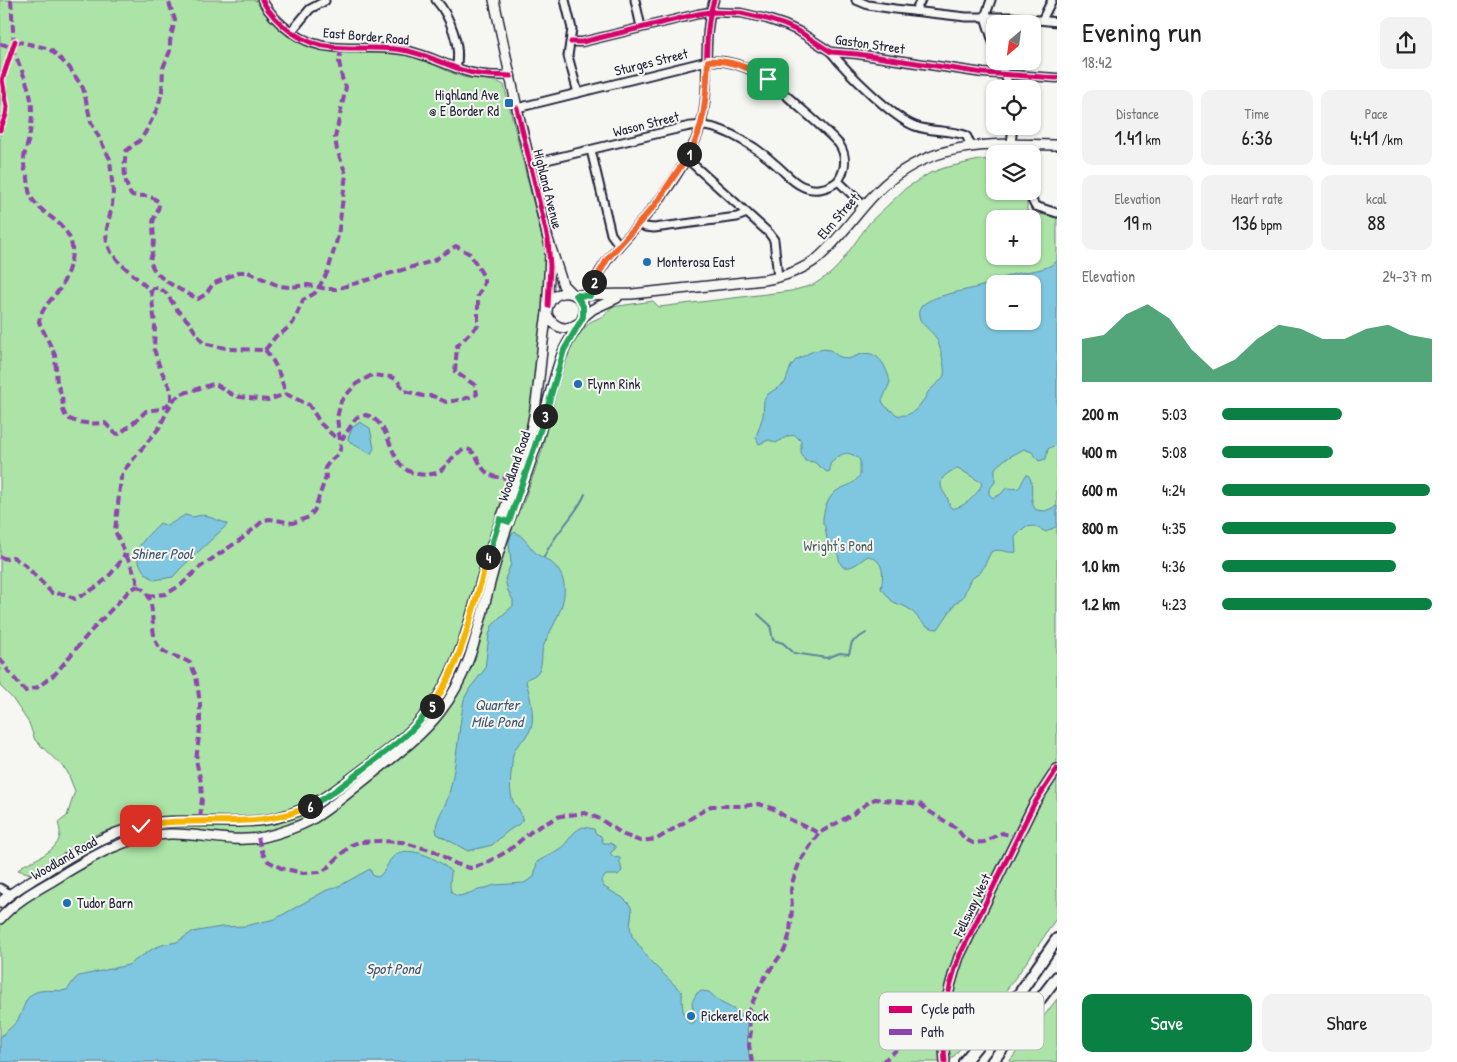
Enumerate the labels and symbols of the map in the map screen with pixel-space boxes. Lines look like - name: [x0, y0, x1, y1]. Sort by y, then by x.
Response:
- north arrow: [986, 15, 1041, 70]
- street label: East Border Road: [322, 22, 410, 49]
- street label: Gaston Street: [834, 29, 906, 58]
- street label: Sturges Street: [612, 43, 690, 81]
- pin: [747, 58, 789, 100]
- place label: Highland Ave @ E Border Rd: [429, 85, 500, 120]
- marker: Highland Ave @ E Border Rd: [503, 97, 515, 109]
- street label: Wason Street: [611, 106, 681, 141]
- pin: 1: [676, 142, 702, 166]
- street label: Highland Avenue: [528, 147, 568, 231]
- street label: Elm Street: [812, 188, 863, 243]
- place label: Monterosa East: [657, 252, 735, 271]
- marker: Monterosa East: [641, 256, 653, 268]
- pin: 2: [582, 270, 606, 294]
- place label: Flynn Rink: [587, 374, 641, 394]
- marker: Flynn Rink: [572, 378, 584, 390]
- pin: 3: [532, 404, 558, 428]
- street label: Woodland Road: [493, 428, 534, 503]
- park label: Wright's Pond: [803, 536, 873, 556]
- water label: Shiner Pool: [131, 543, 194, 564]
- pin: 4: [476, 544, 500, 570]
- pin: 5: [420, 694, 444, 718]
- water label: Quarter Mile Pond: [471, 694, 525, 732]
- pin: 6: [298, 794, 322, 818]
- pin: [120, 805, 162, 847]
- street label: Woodland Road: [28, 831, 100, 884]
- street label: Fellsway West: [948, 870, 996, 941]
- place label: Tudor Barn: [77, 893, 133, 912]
- marker: Tudor Barn: [61, 897, 73, 909]
- water label: Spot Pond: [366, 958, 422, 979]
- legend: [879, 992, 1044, 1050]
- text: Cycle path: [921, 999, 975, 1019]
- place label: Pickerel Rock: [701, 1006, 769, 1025]
- marker: Pickerel Rock: [685, 1010, 697, 1022]
- text: Path: [921, 1022, 944, 1041]

